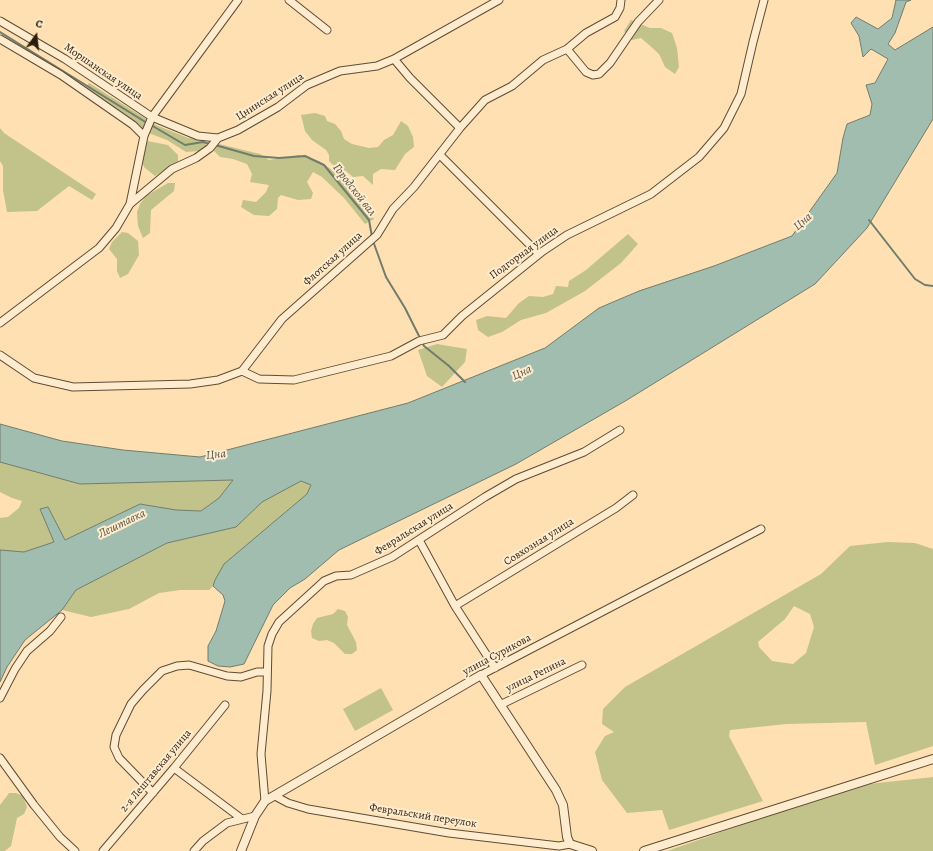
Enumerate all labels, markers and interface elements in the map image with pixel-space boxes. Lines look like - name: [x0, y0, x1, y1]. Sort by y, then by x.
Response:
- north arrow: [16, 16, 56, 56]
- text: С: [34, 16, 44, 32]
- street label: Моршанская улица: [61, 41, 145, 103]
- street label: Цнинская улица: [234, 70, 306, 124]
- water label: Городской вал: [329, 161, 379, 219]
- water label: Цна: [791, 210, 815, 234]
- street label: Подгорная улица: [487, 224, 561, 282]
- street label: Флотская улица: [301, 229, 365, 289]
- water label: Цна: [510, 362, 534, 384]
- water label: Цна: [205, 447, 227, 463]
- street label: Февральская улица: [372, 500, 456, 558]
- water label: Лештавка: [96, 506, 148, 542]
- street label: Совхозная улица: [502, 515, 576, 569]
- street label: улица Сурикова: [461, 631, 533, 679]
- street label: улица Репина: [504, 655, 568, 695]
- street label: 2-я Лештавская улица: [118, 727, 194, 815]
- street label: Февральский переулок: [368, 801, 478, 831]

